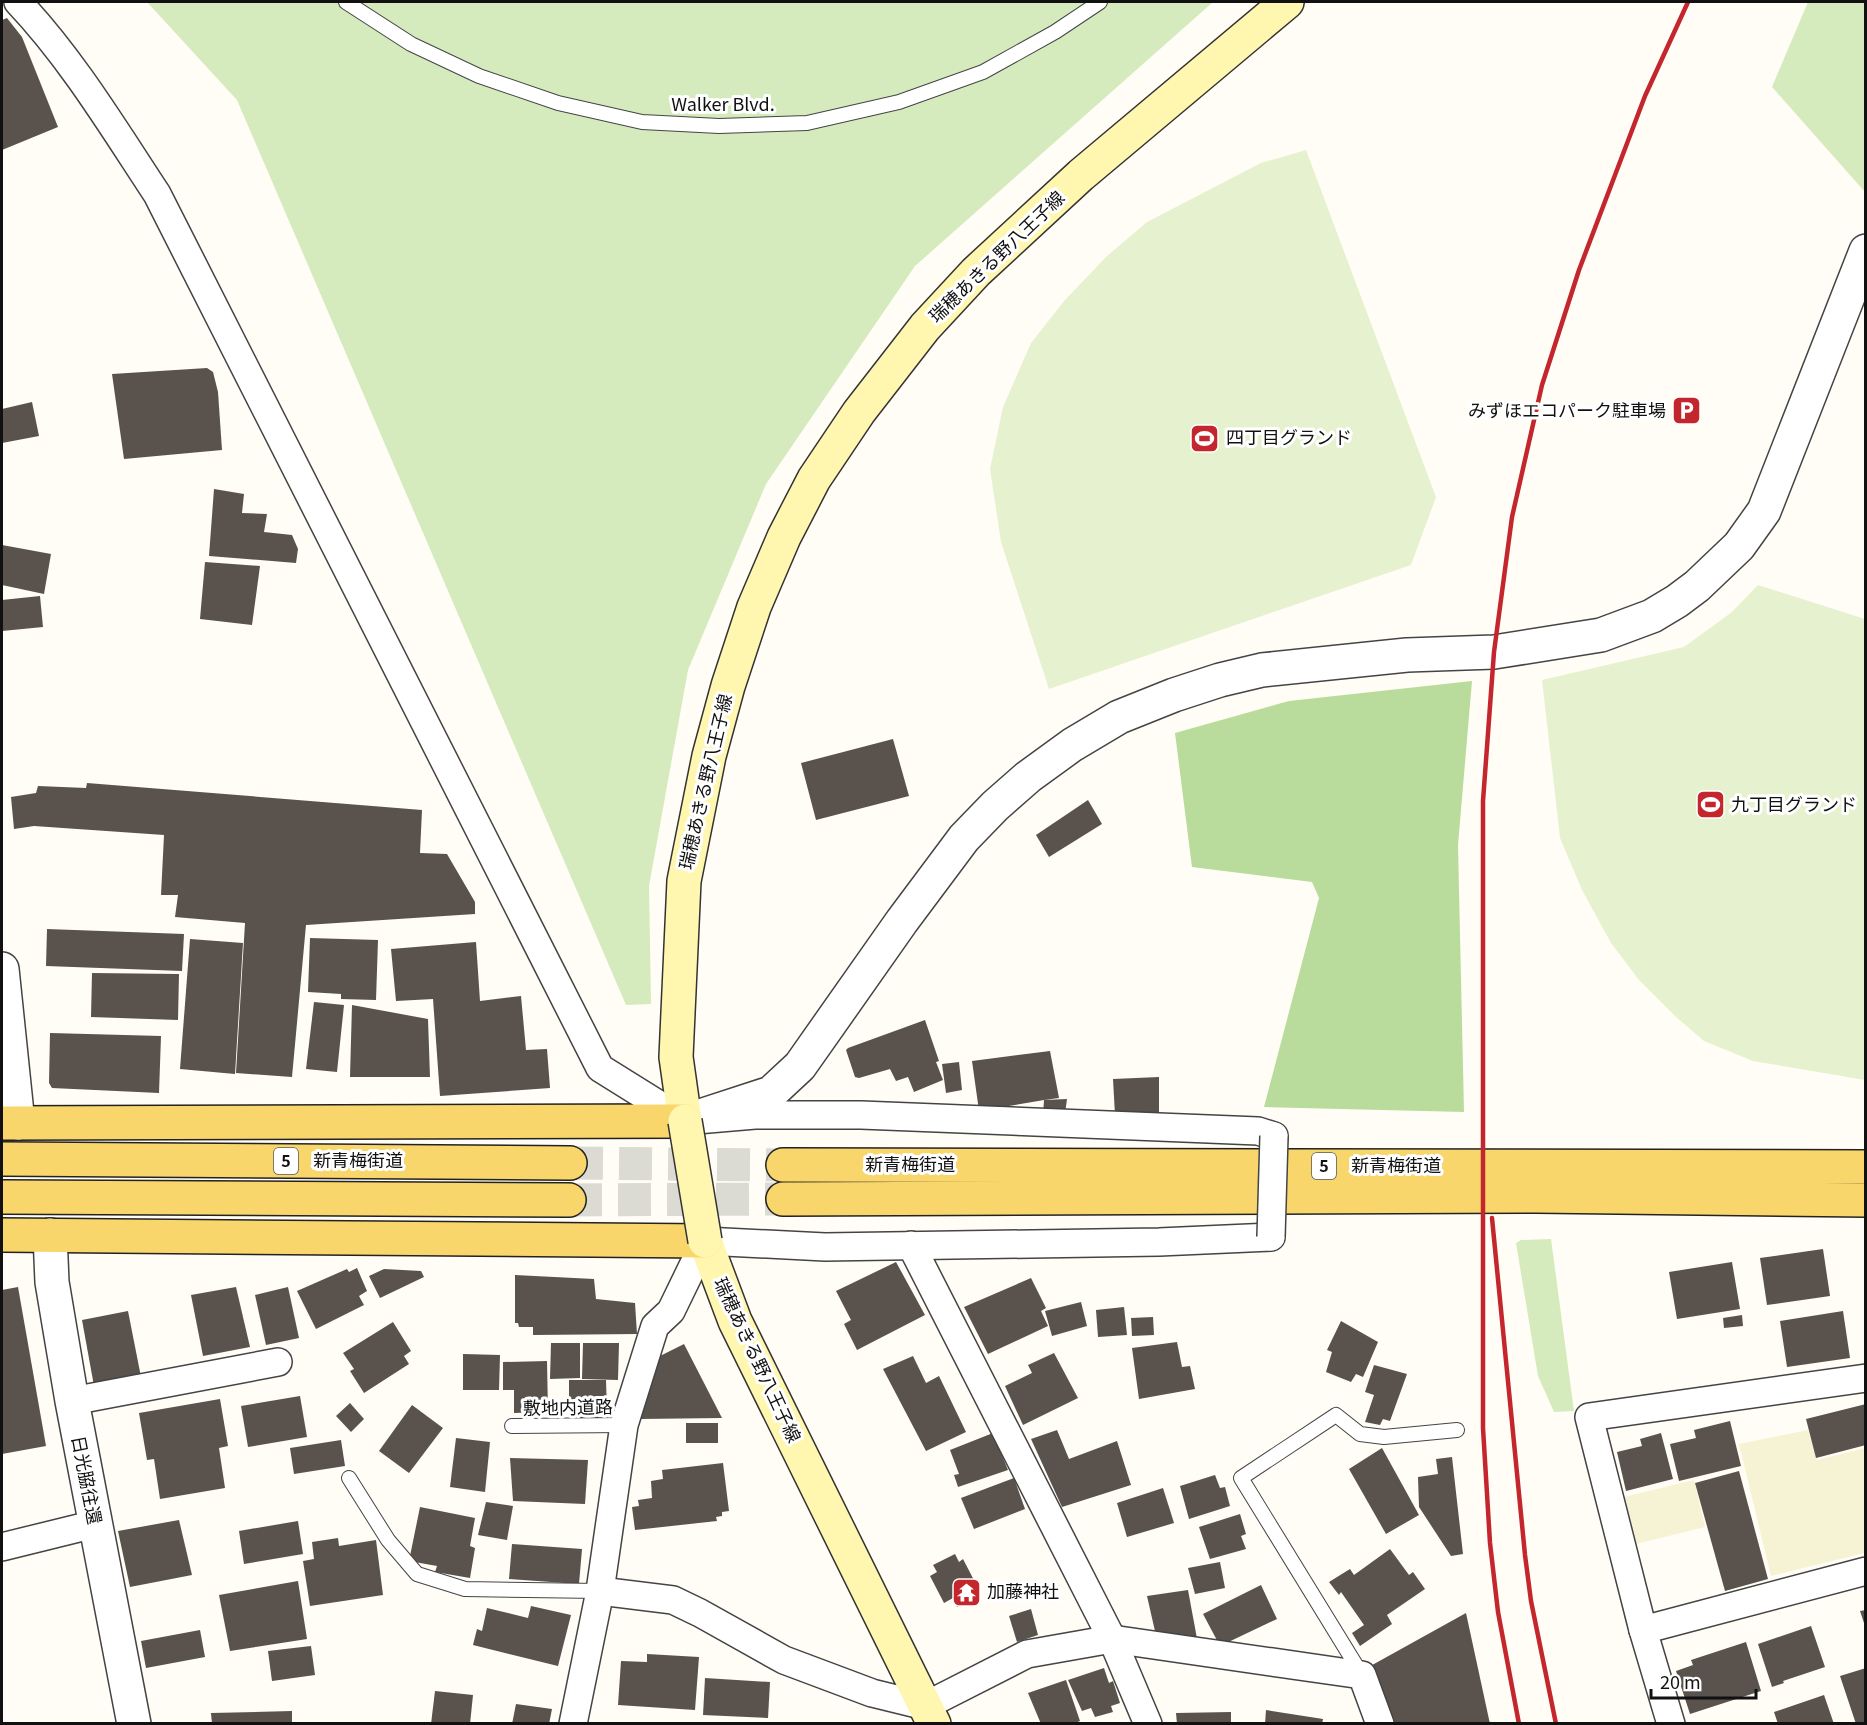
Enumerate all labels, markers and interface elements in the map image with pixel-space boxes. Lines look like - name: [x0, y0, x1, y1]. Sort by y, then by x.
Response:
- street label: Walker Blvd.: [671, 90, 775, 116]
- street label: 瑞穂あきる野八王子線: [922, 184, 1069, 327]
- parking icon: みずほエコパーク駐車場: [1671, 395, 1703, 427]
- place label: みずほエコパーク駐車場: [1468, 396, 1666, 422]
- sports icon: 四丁目グランド: [1189, 422, 1221, 454]
- place label: 四丁目グランド: [1226, 423, 1352, 449]
- street label: 瑞穂あきる野八王子線: [671, 691, 737, 872]
- sports icon: 九丁目グランド: [1694, 789, 1726, 821]
- place label: 九丁目グランド: [1731, 790, 1857, 816]
- street label: 新青梅街道: [313, 1146, 403, 1172]
- road number: 5: [274, 1148, 298, 1174]
- street label: 新青梅街道: [865, 1150, 955, 1176]
- street label: 新青梅街道: [1351, 1151, 1441, 1177]
- road number: 5: [1312, 1153, 1336, 1179]
- street label: 瑞穂あきる野八王子線: [709, 1272, 809, 1446]
- street label: 敷地内道路: [523, 1392, 613, 1420]
- street label: 日光脇往還: [67, 1433, 109, 1526]
- temple icon: 加藤神社: [950, 1576, 982, 1608]
- place label: 加藤神社: [987, 1577, 1059, 1603]
- scale bar: [1651, 1662, 1756, 1700]
- text: 20 m: [1660, 1668, 1701, 1694]

